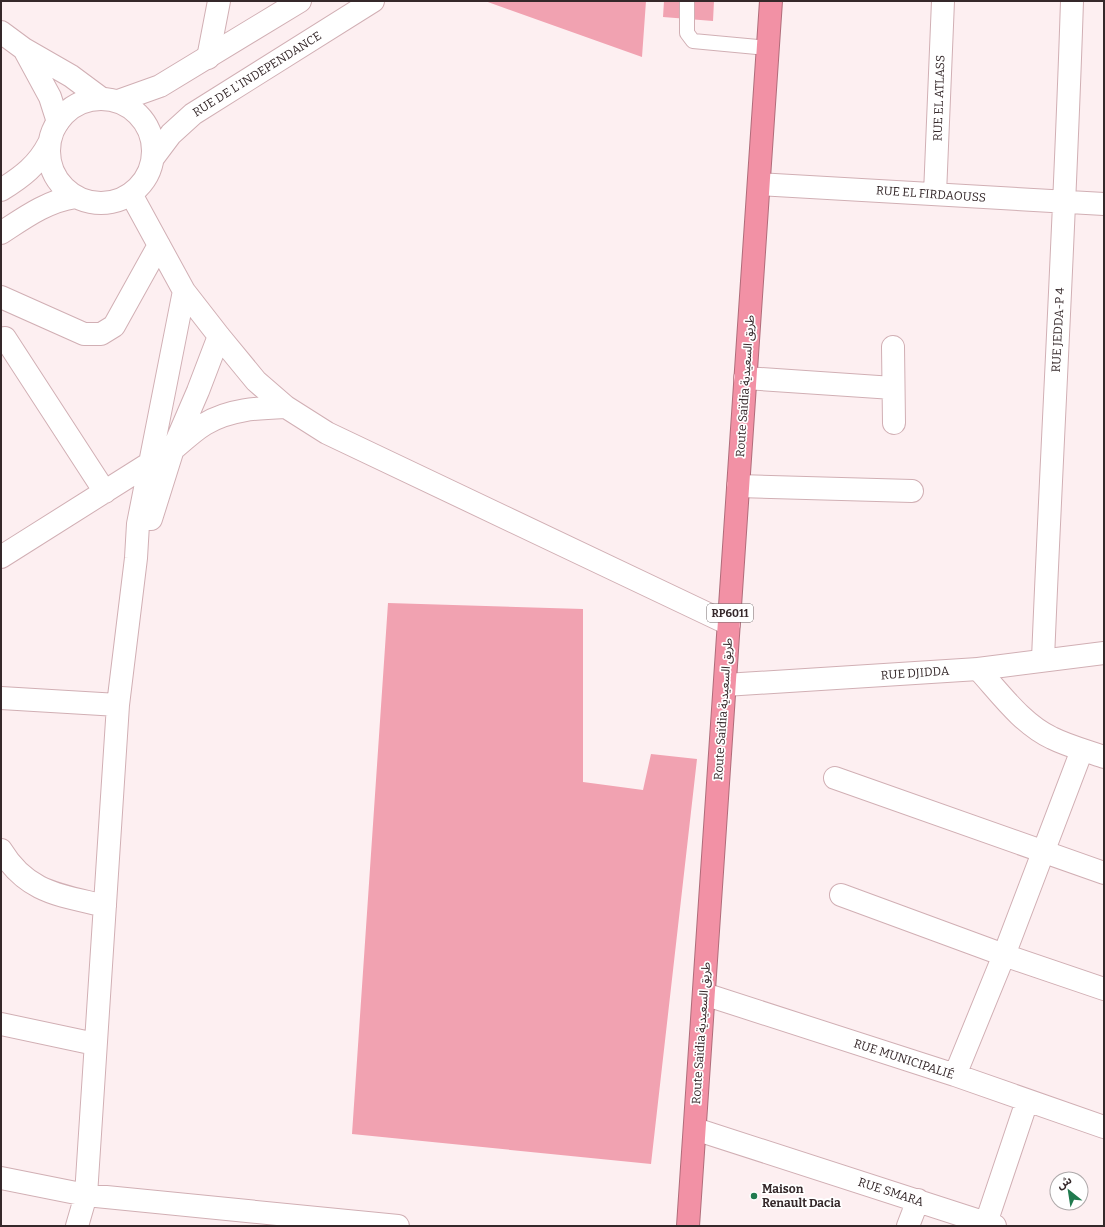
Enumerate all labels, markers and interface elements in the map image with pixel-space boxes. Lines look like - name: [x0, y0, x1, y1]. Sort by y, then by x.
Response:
- street label: RUE DE L'INDEPENDANCE: [190, 29, 324, 119]
- street label: RUE EL ATLASS: [930, 55, 948, 141]
- street label: RUE EL FIRDAOUSS: [875, 183, 987, 205]
- street label: RUE JEDDA-P 4: [1049, 287, 1067, 373]
- street label: Route Saïdia طريق السعيدية: [733, 314, 758, 458]
- road number: RP6011: [707, 604, 753, 622]
- street label: Route Saïdia طريق السعيدية: [711, 637, 736, 781]
- street label: RUE DJIDDA: [880, 664, 950, 682]
- street label: Route Saïdia طريق السعيدية: [689, 961, 714, 1105]
- street label: RUE MUNICIPALIÉ: [852, 1035, 956, 1082]
- north arrow: [1049, 1171, 1089, 1211]
- text: ش: [1054, 1173, 1074, 1192]
- street label: RUE SMARA: [856, 1175, 926, 1209]
- place label: Maison Renault Dacia: [762, 1182, 841, 1210]
- marker: Maison Renault Dacia: [749, 1191, 759, 1201]

